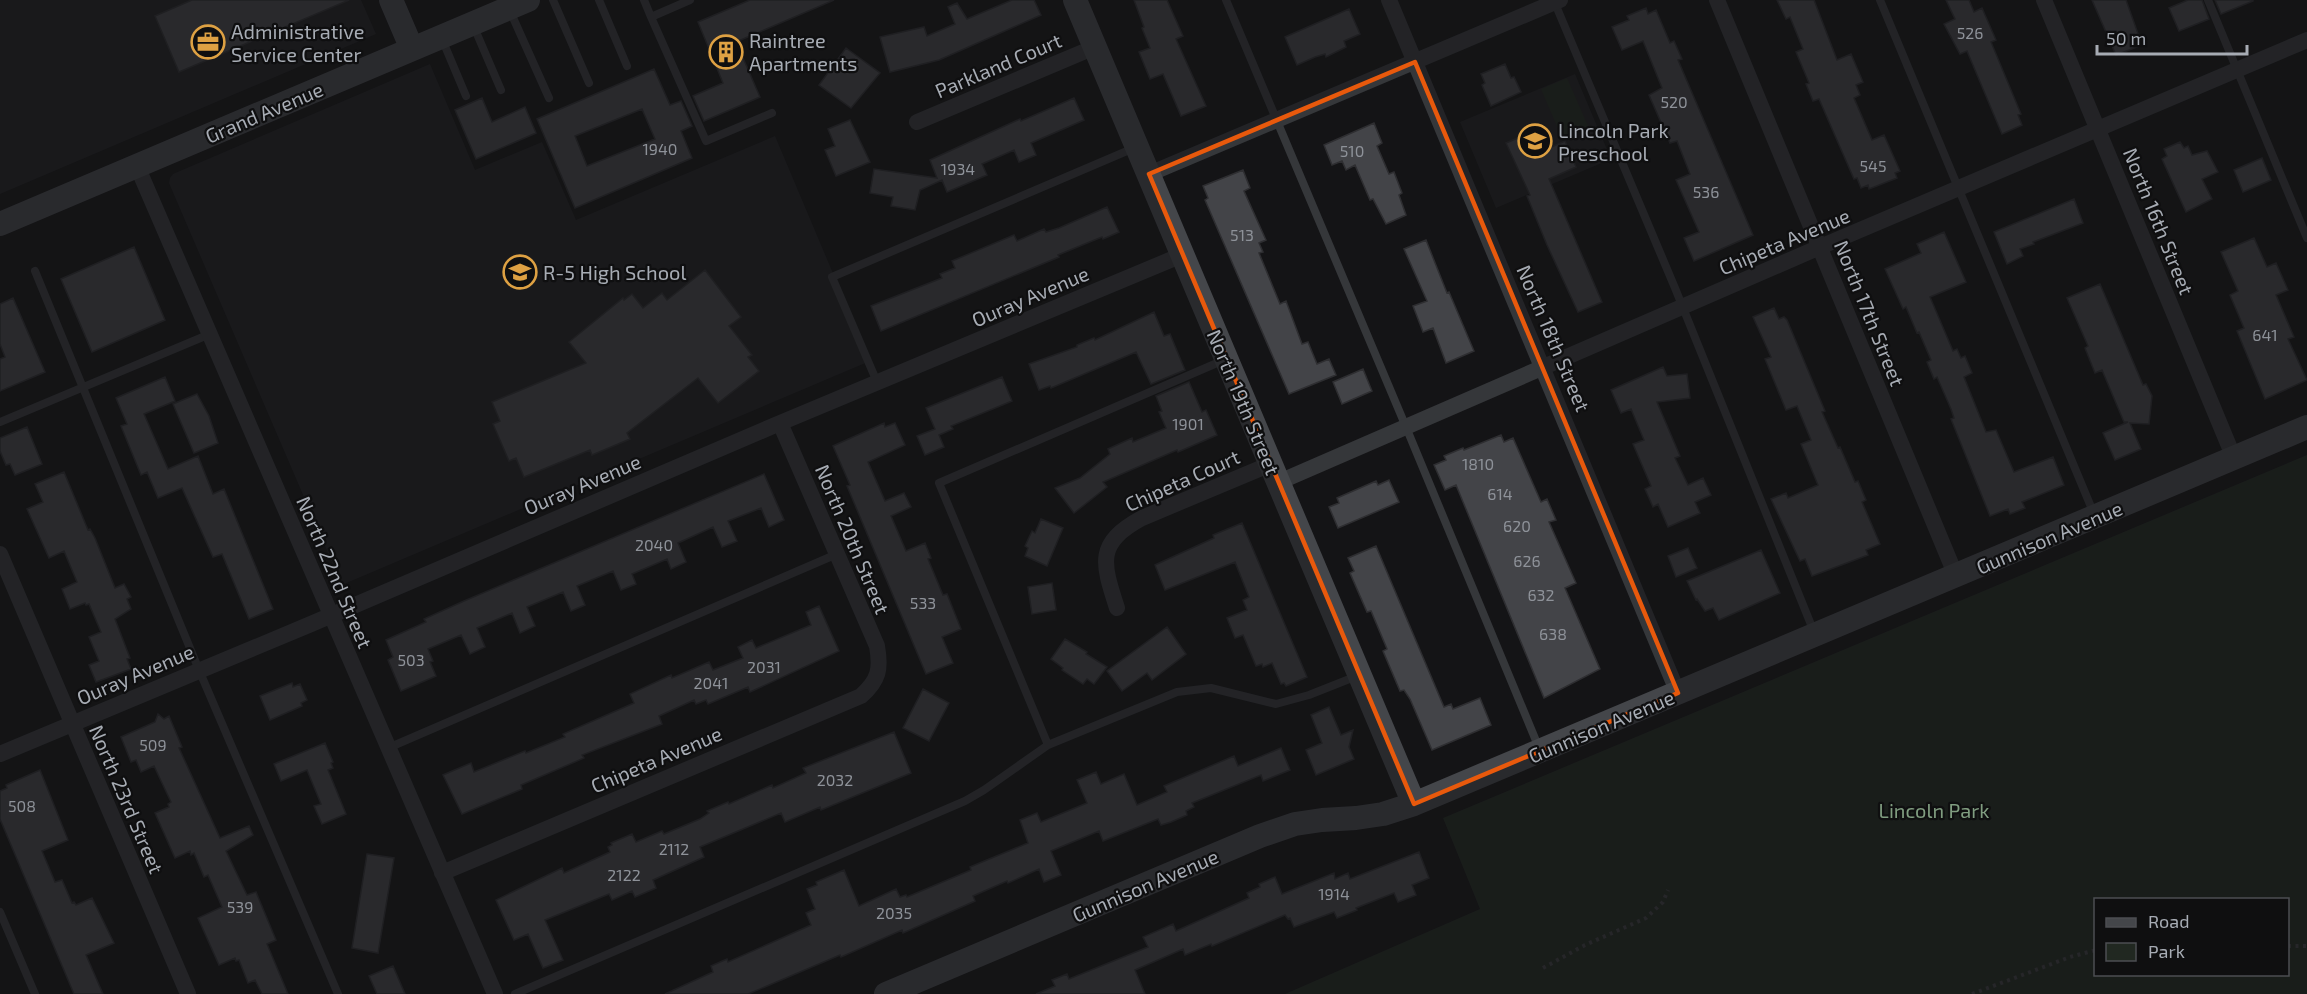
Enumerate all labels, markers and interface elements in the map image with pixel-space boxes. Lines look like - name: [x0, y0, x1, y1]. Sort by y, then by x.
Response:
- scale bar: [2097, 18, 2247, 56]
- place label: Administrative Service Center: [231, 19, 365, 66]
- house number: 526: [1957, 23, 1983, 42]
- office icon: Administrative Service Center: [190, 24, 226, 60]
- street label: Parkland Court: [931, 27, 1065, 102]
- text: 50 m: [2106, 27, 2146, 49]
- place label: Raintree Apartments: [749, 28, 857, 75]
- building icon: Raintree Apartments: [708, 34, 744, 70]
- street label: Grand Avenue: [201, 76, 327, 148]
- house number: 520: [1660, 92, 1688, 111]
- place label: Lincoln Park Preschool: [1558, 118, 1669, 165]
- school or university icon: Lincoln Park Preschool: [1517, 123, 1553, 159]
- house number: 1940: [642, 139, 678, 158]
- house number: 510: [1340, 141, 1364, 160]
- street label: North 16th Street: [2119, 144, 2199, 298]
- house number: 545: [1860, 156, 1887, 175]
- house number: 1934: [941, 159, 975, 178]
- house number: 536: [1693, 182, 1719, 201]
- street label: Chipeta Avenue: [1715, 203, 1853, 279]
- house number: 513: [1230, 225, 1254, 244]
- street label: North 17th Street: [1830, 237, 1910, 390]
- school or university icon: R-5 High School: [502, 254, 538, 290]
- place label: R-5 High School: [543, 260, 686, 284]
- street label: Ouray Avenue: [968, 261, 1092, 331]
- street label: North 18th Street: [1512, 261, 1596, 415]
- house number: 641: [2252, 325, 2278, 344]
- street label: North 19th Street: [1203, 326, 1286, 479]
- house number: 1901: [1172, 414, 1204, 433]
- street label: Chipeta Court: [1121, 444, 1243, 516]
- street label: Ouray Avenue: [520, 449, 644, 519]
- house number: 1810: [1462, 454, 1494, 473]
- street label: North 20th Street: [811, 461, 895, 618]
- house number: 614: [1487, 484, 1513, 503]
- street label: North 22nd Street: [292, 492, 378, 652]
- street label: Gunnison Avenue: [1972, 495, 2126, 579]
- house number: 620: [1503, 516, 1531, 535]
- house number: 2040: [635, 535, 673, 554]
- house number: 626: [1513, 551, 1541, 570]
- house number: 632: [1527, 585, 1555, 604]
- house number: 533: [910, 593, 936, 612]
- house number: 638: [1539, 624, 1567, 643]
- street label: Ouray Avenue: [73, 639, 197, 709]
- house number: 503: [397, 650, 425, 669]
- house number: 2031: [747, 657, 781, 676]
- house number: 2041: [694, 673, 728, 692]
- street label: Gunnison Avenue: [1524, 684, 1678, 768]
- street label: North 23rd Street: [85, 721, 169, 877]
- street label: Chipeta Avenue: [587, 721, 725, 797]
- house number: 509: [139, 735, 167, 754]
- house number: 2032: [817, 770, 853, 789]
- house number: 508: [8, 796, 36, 815]
- park label: Lincoln Park: [1879, 798, 1989, 822]
- house number: 2112: [659, 839, 689, 858]
- street label: Gunnison Avenue: [1068, 843, 1222, 927]
- house number: 2122: [607, 865, 641, 884]
- house number: 1914: [1318, 884, 1350, 903]
- house number: 539: [227, 897, 253, 916]
- legend: [2094, 898, 2289, 976]
- house number: 2035: [876, 903, 912, 922]
- text: Road: [2148, 910, 2189, 932]
- text: Park: [2148, 940, 2185, 962]

